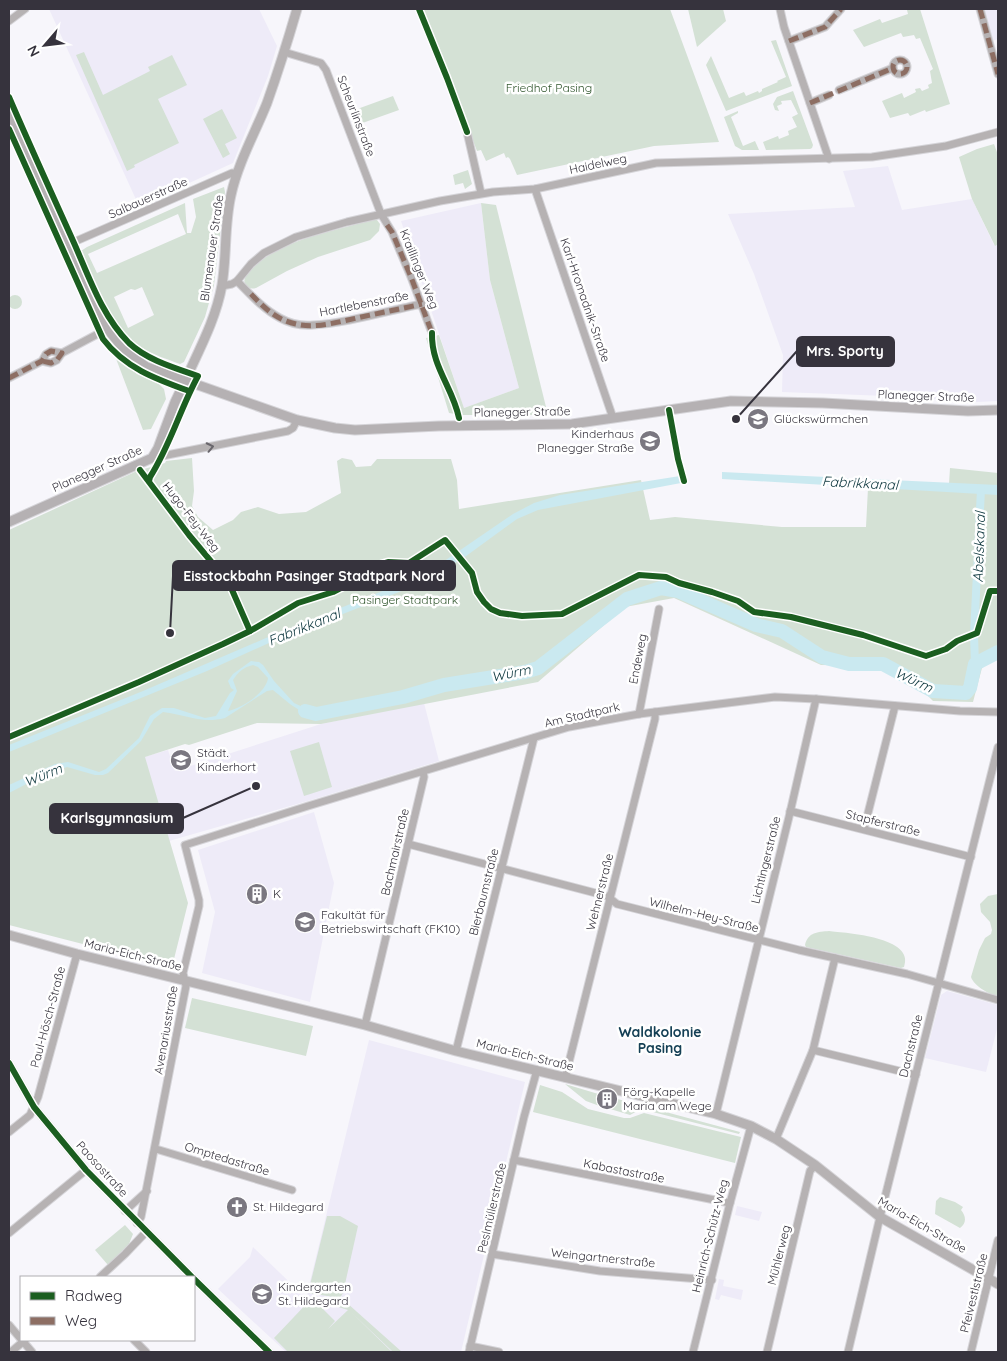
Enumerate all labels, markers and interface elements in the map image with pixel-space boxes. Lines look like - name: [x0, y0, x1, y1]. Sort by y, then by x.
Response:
- north arrow: [20, 20, 70, 70]
- text: N: [23, 42, 44, 60]
- street label: Scheurlinstraße: [334, 73, 379, 159]
- park label: Friedhof Pasing: [506, 80, 592, 95]
- street label: Haidelweg: [568, 150, 628, 177]
- street label: Salbauerstraße: [106, 173, 190, 222]
- street label: Blumenauer Straße: [197, 194, 226, 302]
- street label: Kraillinger Weg: [397, 227, 442, 311]
- street label: Karl-Hromadnik-Straße: [557, 236, 614, 364]
- street label: Hartlebenstraße: [318, 287, 410, 320]
- callout: Mrs. Sporty: [797, 337, 894, 366]
- text: Mrs. Sporty: [806, 342, 884, 360]
- street label: Planegger Straße: [877, 386, 975, 405]
- street label: Planegger Straße: [473, 403, 571, 420]
- school or university icon: Glückswürmchen: [746, 407, 770, 431]
- place label: Glückswürmchen: [774, 411, 868, 426]
- place label: Kinderhaus Planegger Straße: [537, 426, 634, 455]
- school or university icon: Kinderhaus Planegger Straße: [638, 429, 662, 453]
- street label: Planegger Straße: [49, 442, 144, 495]
- one-way arrow: [205, 442, 214, 453]
- water label: Fabrikkanal: [822, 472, 900, 494]
- street label: Hugo-Fey-Weg: [159, 479, 223, 555]
- water label: Abelskanal: [969, 509, 989, 583]
- callout: Eisstockbahn Pasinger Stadtpark Nord: [173, 561, 455, 590]
- text: Eisstockbahn Pasinger Stadtpark Nord: [183, 567, 445, 585]
- park label: Pasinger Stadtpark: [352, 592, 458, 607]
- water label: Fabrikkanal: [265, 604, 344, 650]
- street label: Endeweg: [625, 632, 650, 685]
- water label: Würm: [490, 660, 532, 686]
- water label: Würm: [892, 663, 936, 697]
- street label: Am Stadtpark: [543, 699, 621, 730]
- place label: Städt. Kinderhort: [197, 745, 256, 774]
- school or university icon: Städt. Kinderhort: [169, 748, 193, 772]
- water label: Würm: [21, 759, 65, 791]
- callout: Karlsgymnasium: [50, 804, 183, 833]
- street label: Stapferstraße: [844, 806, 922, 839]
- street label: Bachmairstraße: [377, 807, 412, 897]
- text: Karlsgymnasium: [61, 809, 173, 827]
- street label: Lichtingerstraße: [747, 814, 784, 905]
- street label: Bierbaumstraße: [465, 846, 502, 937]
- street label: Wehnerstraße: [583, 852, 616, 932]
- building icon: K: [245, 882, 269, 906]
- place label: K: [273, 886, 281, 901]
- street label: Wilhelm-Hey-Straße: [648, 894, 761, 935]
- place label: Fakultät für Betriebswirtschaft (FK10): [321, 907, 460, 936]
- school or university icon: Fakultät für Betriebswirtschaft (FK10): [293, 910, 317, 934]
- street label: Maria-Eich-Straße: [83, 935, 184, 974]
- street label: Paul-Hösch-Straße: [27, 964, 68, 1069]
- street label: Avenariusstraße: [150, 984, 181, 1075]
- street label: Dachstraße: [895, 1013, 926, 1079]
- district label: Waldkolonie Pasing: [619, 1023, 701, 1057]
- street label: Maria-Eich-Straße: [475, 1035, 576, 1074]
- place label: Förg-Kapelle Maria am Wege: [623, 1084, 712, 1113]
- building icon: Förg-Kapelle Maria am Wege: [595, 1087, 619, 1111]
- street label: Paosostraße: [73, 1138, 132, 1200]
- street label: Omptedastraße: [183, 1138, 272, 1179]
- street label: Kabastastraße: [582, 1155, 666, 1186]
- street label: Peslmüllerstraße: [474, 1161, 509, 1255]
- street label: Heinrich-Schütz-Weg: [688, 1178, 731, 1294]
- street label: Maria-Eich-Straße: [875, 1193, 970, 1256]
- church icon: St. Hildegard: [225, 1195, 249, 1219]
- place label: St. Hildegard: [253, 1199, 323, 1214]
- street label: Mühlerweg: [764, 1223, 793, 1287]
- street label: Weingartnerstraße: [550, 1245, 656, 1270]
- street label: Pfeivestlstraße: [956, 1251, 991, 1334]
- legend: [20, 1276, 195, 1341]
- place label: Kindergarten St. Hildegard: [278, 1279, 351, 1308]
- school or university icon: Kindergarten St. Hildegard: [250, 1282, 274, 1306]
- text: Radweg: [65, 1286, 122, 1305]
- text: Weg: [65, 1311, 97, 1330]

